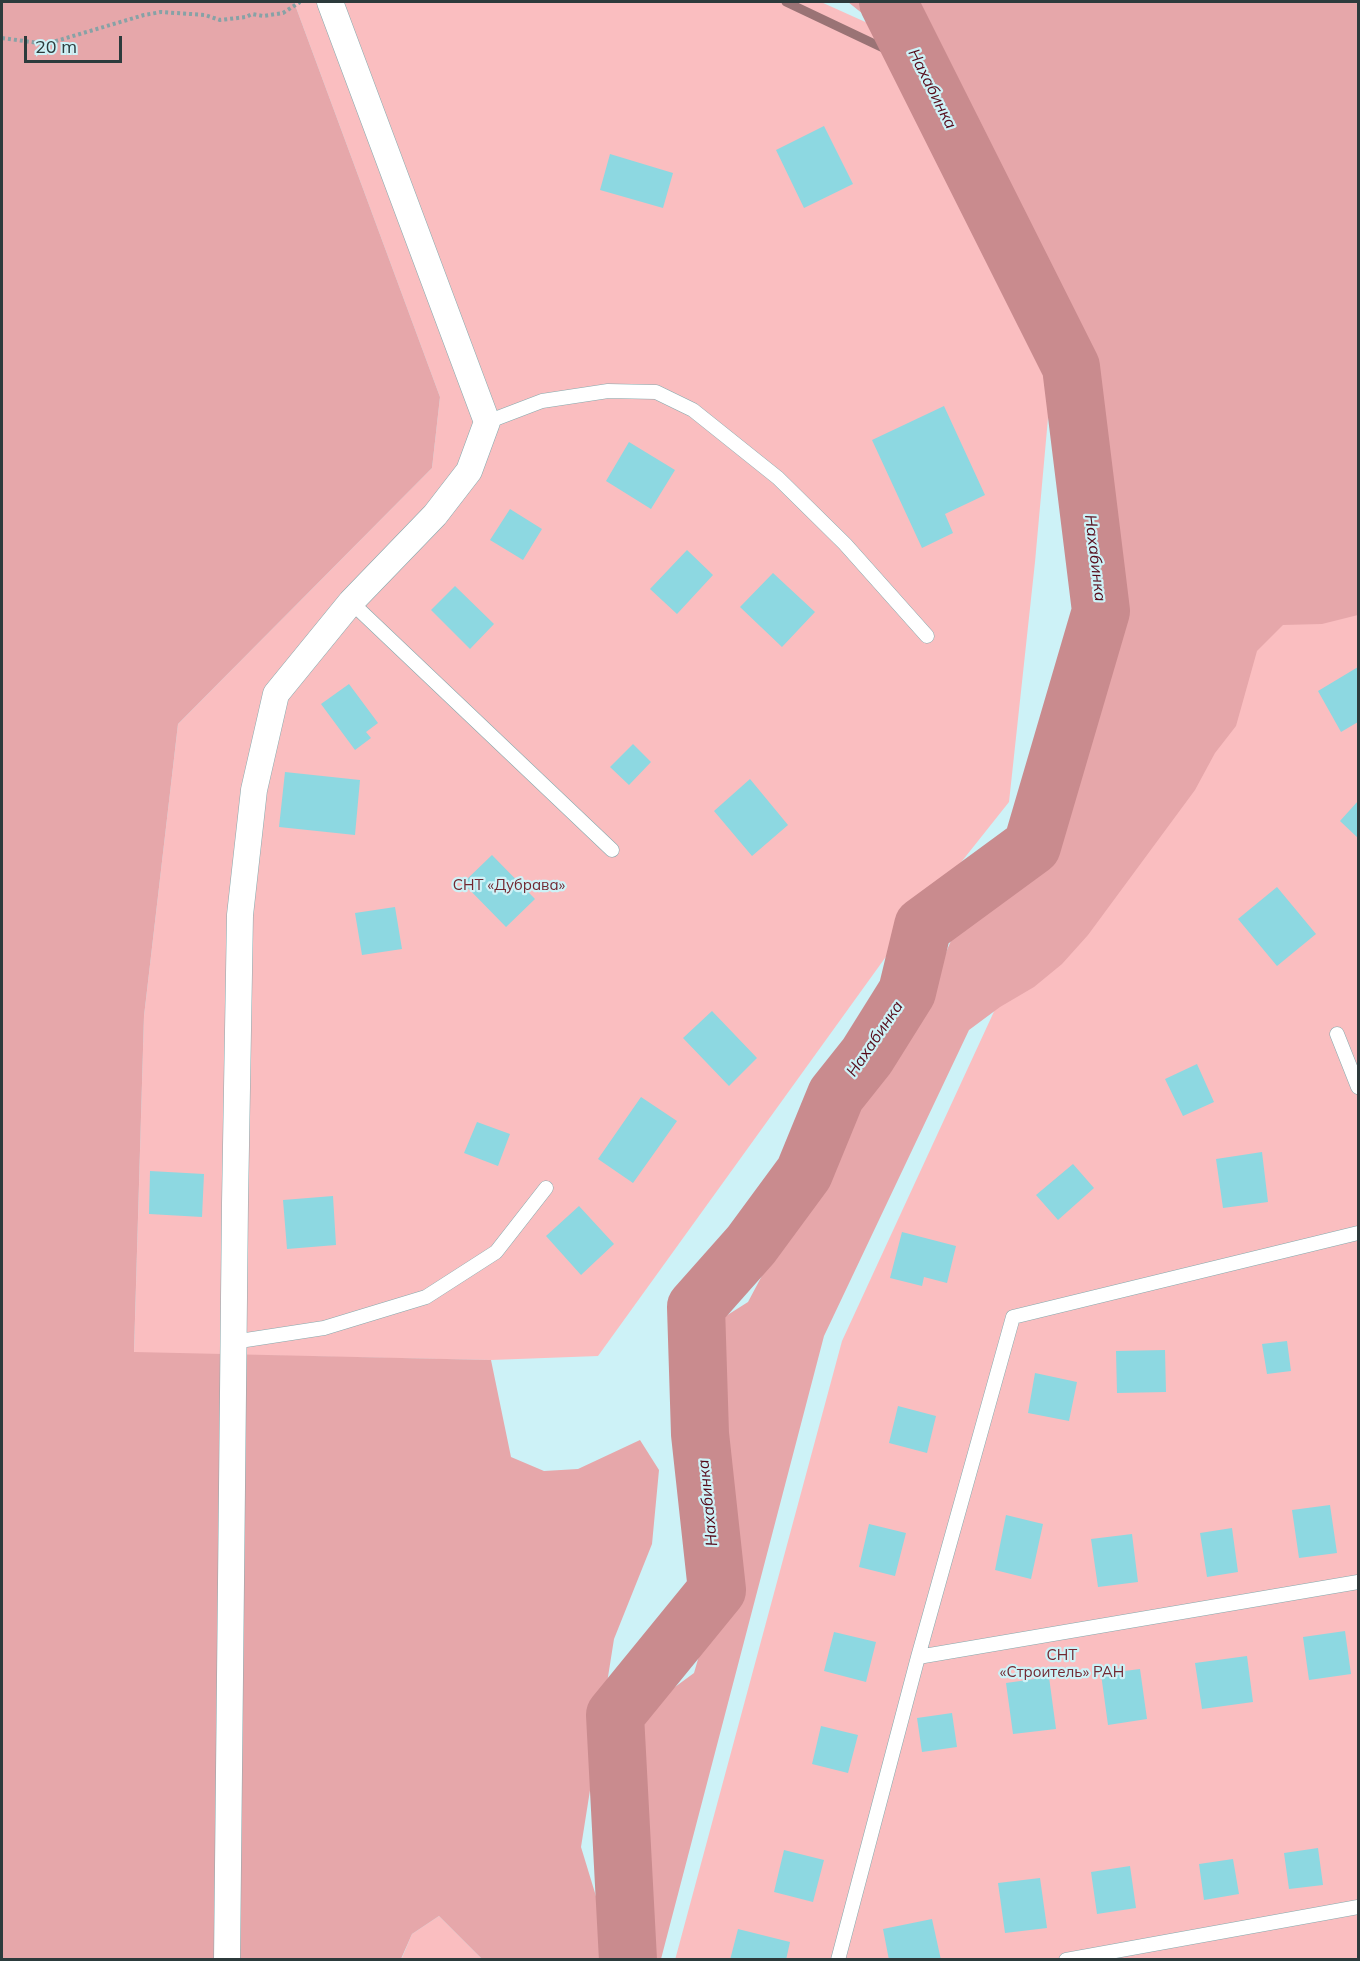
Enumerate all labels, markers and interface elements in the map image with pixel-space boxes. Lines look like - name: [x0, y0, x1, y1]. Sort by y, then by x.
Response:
- scale bar: [27, 24, 124, 62]
- text: 20 m: [35, 35, 77, 58]
- water label: Нахабинка: [904, 46, 960, 132]
- water label: Нахабинка: [1080, 514, 1110, 602]
- park label: СНТ «Дубрава»: [453, 876, 565, 894]
- water label: Нахабинка: [843, 997, 907, 1081]
- water label: Нахабинка: [694, 1459, 722, 1547]
- park label: СНТ «Строитель» РАН: [1000, 1646, 1124, 1681]

